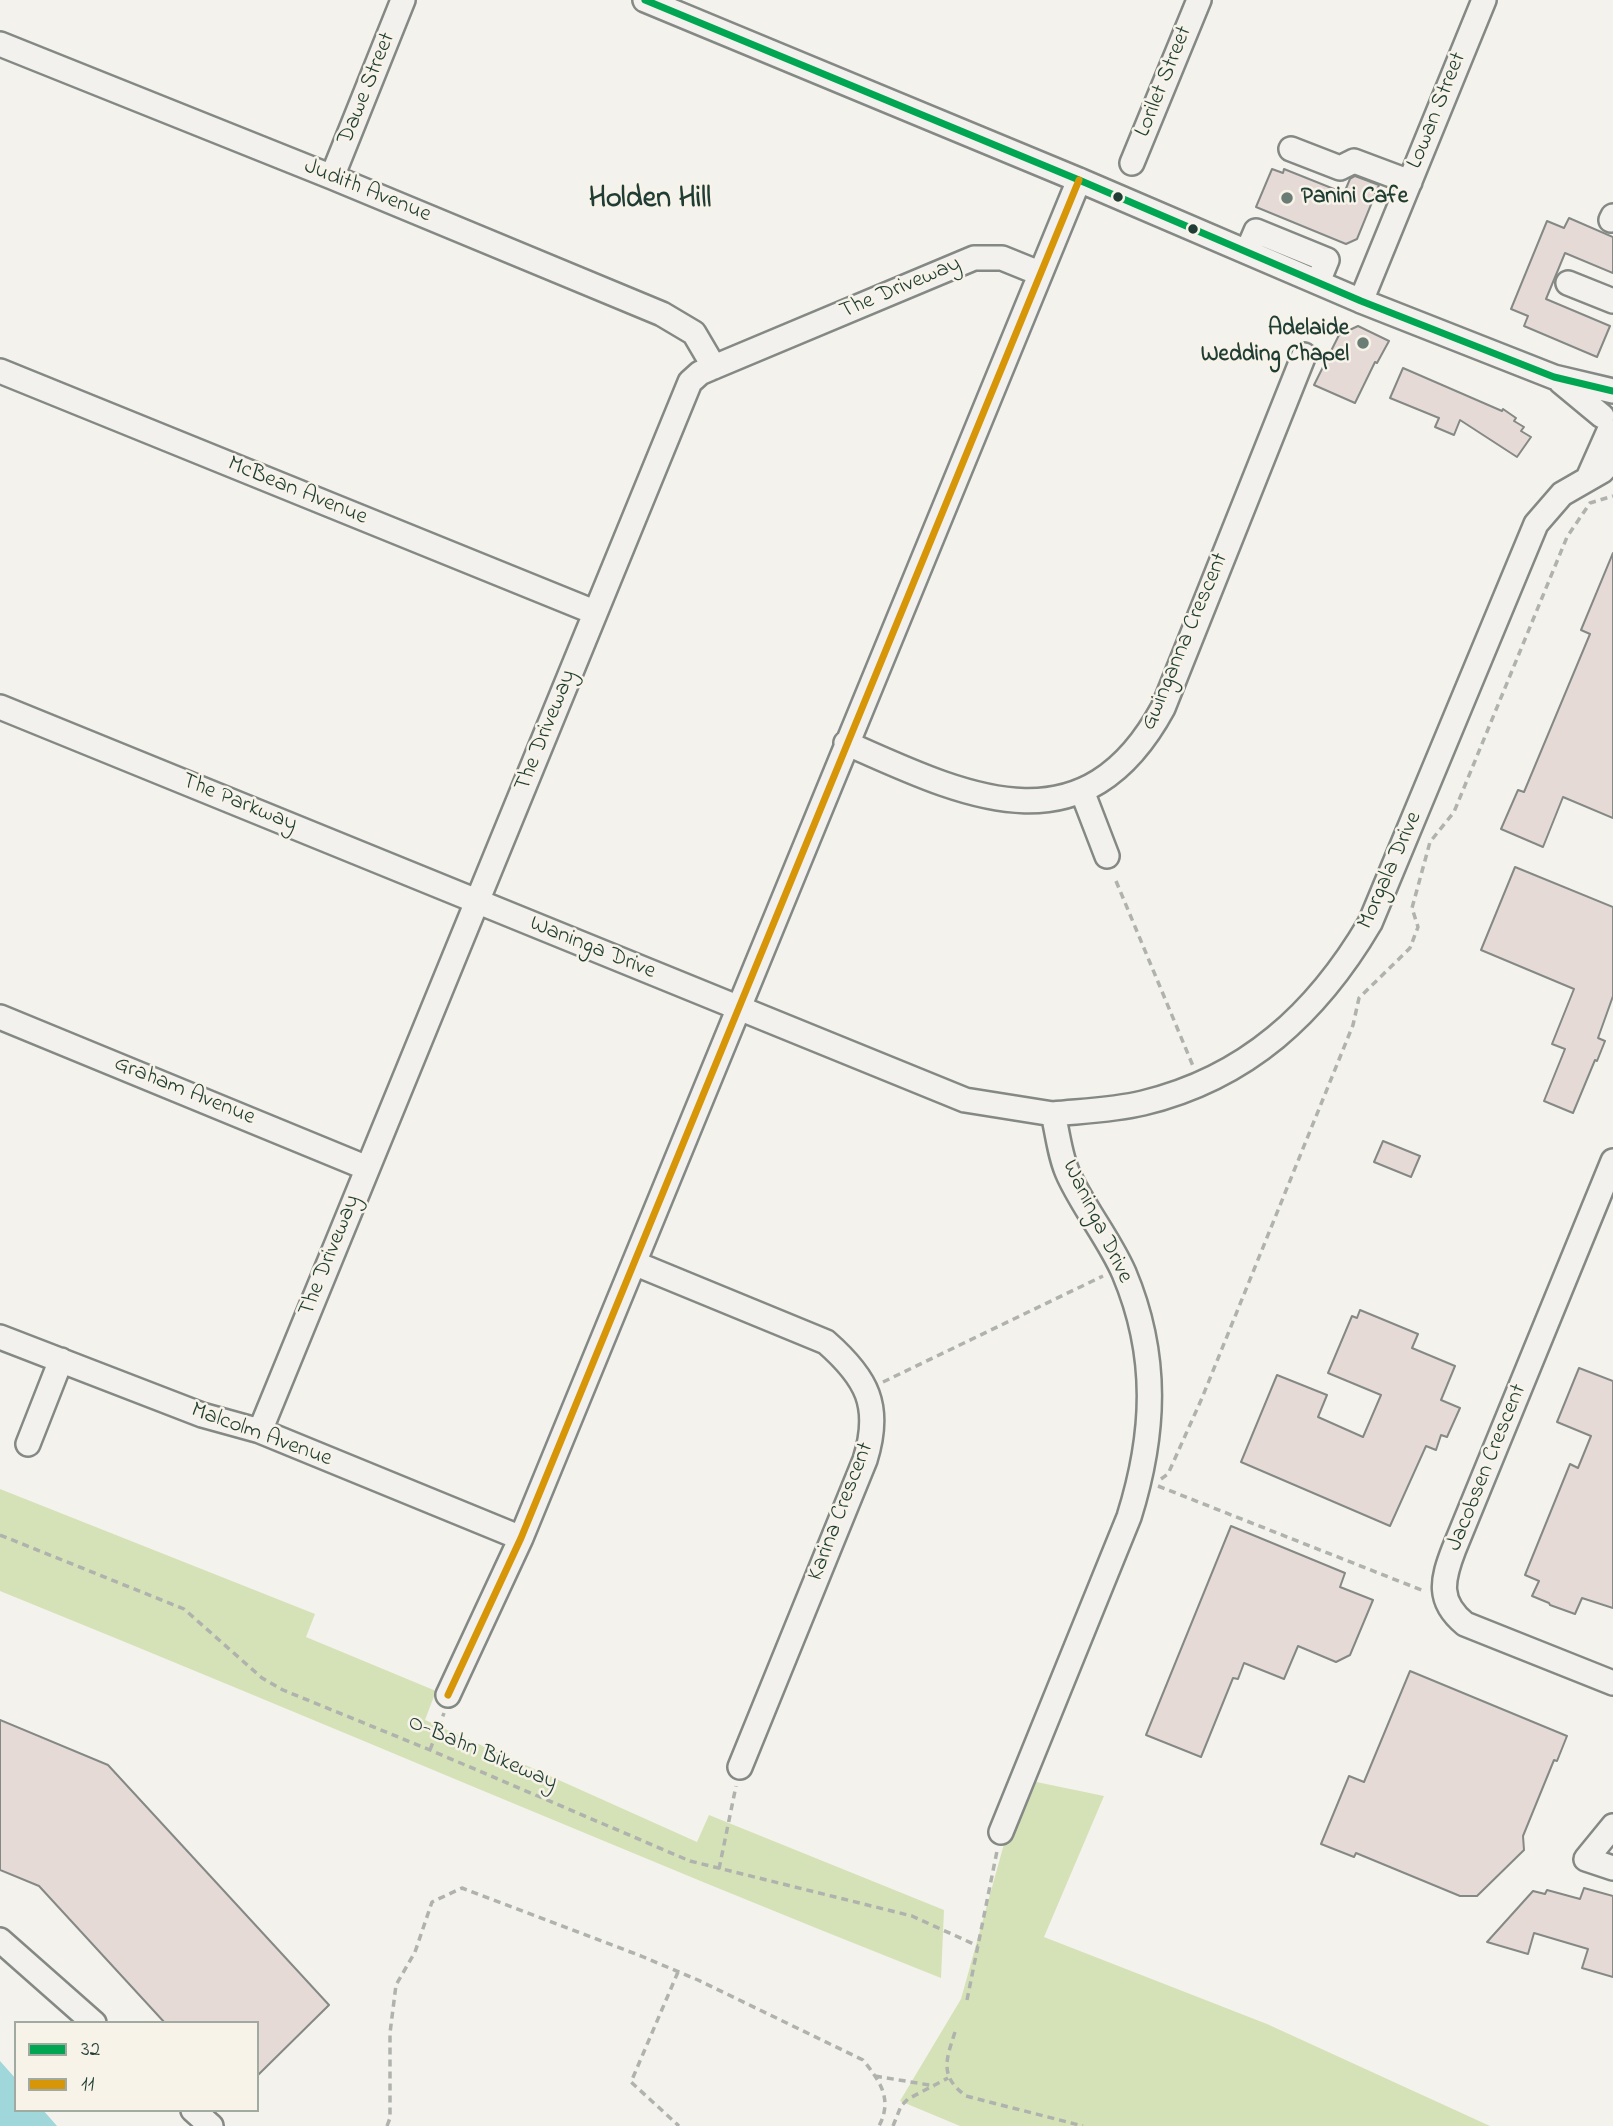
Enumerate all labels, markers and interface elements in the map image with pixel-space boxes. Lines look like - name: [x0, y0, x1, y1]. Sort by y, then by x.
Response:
- street label: Lorilet Street: [1130, 22, 1200, 142]
- street label: Dawe Street: [333, 29, 403, 149]
- street label: Lowan Street: [1402, 49, 1474, 173]
- street label: Judith Avenue: [299, 154, 435, 230]
- district label: Holden Hill: [589, 183, 711, 219]
- place label: Panini Cafe: [1301, 184, 1408, 212]
- unlabelled marker: [1111, 190, 1125, 204]
- marker: Panini Cafe: [1279, 190, 1295, 206]
- unlabelled marker: [1186, 222, 1200, 236]
- street label: The Driveway: [836, 251, 966, 327]
- place label: Adelaide Wedding Chapel: [1201, 316, 1349, 370]
- marker: Adelaide Wedding Chapel: [1355, 335, 1371, 351]
- street label: McBean Avenue: [223, 451, 371, 533]
- street label: Gwinganna Crescent: [1136, 549, 1236, 735]
- street label: The Driveway: [510, 666, 584, 796]
- street label: The Parkway: [177, 768, 301, 840]
- street label: Morgala Drive: [1353, 808, 1429, 934]
- street label: Waninga Drive: [525, 911, 659, 987]
- street label: Graham Avenue: [109, 1051, 259, 1133]
- street label: Waninga Drive: [1054, 1156, 1138, 1288]
- street label: The Driveway: [294, 1191, 368, 1321]
- street label: Jacobsen Crescent: [1442, 1380, 1534, 1556]
- street label: Malcolm Avenue: [187, 1398, 335, 1474]
- street label: Karina Crescent: [803, 1439, 881, 1585]
- street label: O-Bahn Bikeway: [403, 1710, 561, 1798]
- legend: [14, 2021, 259, 2112]
- text: 32: [81, 2035, 100, 2065]
- text: 11: [81, 2070, 94, 2100]

